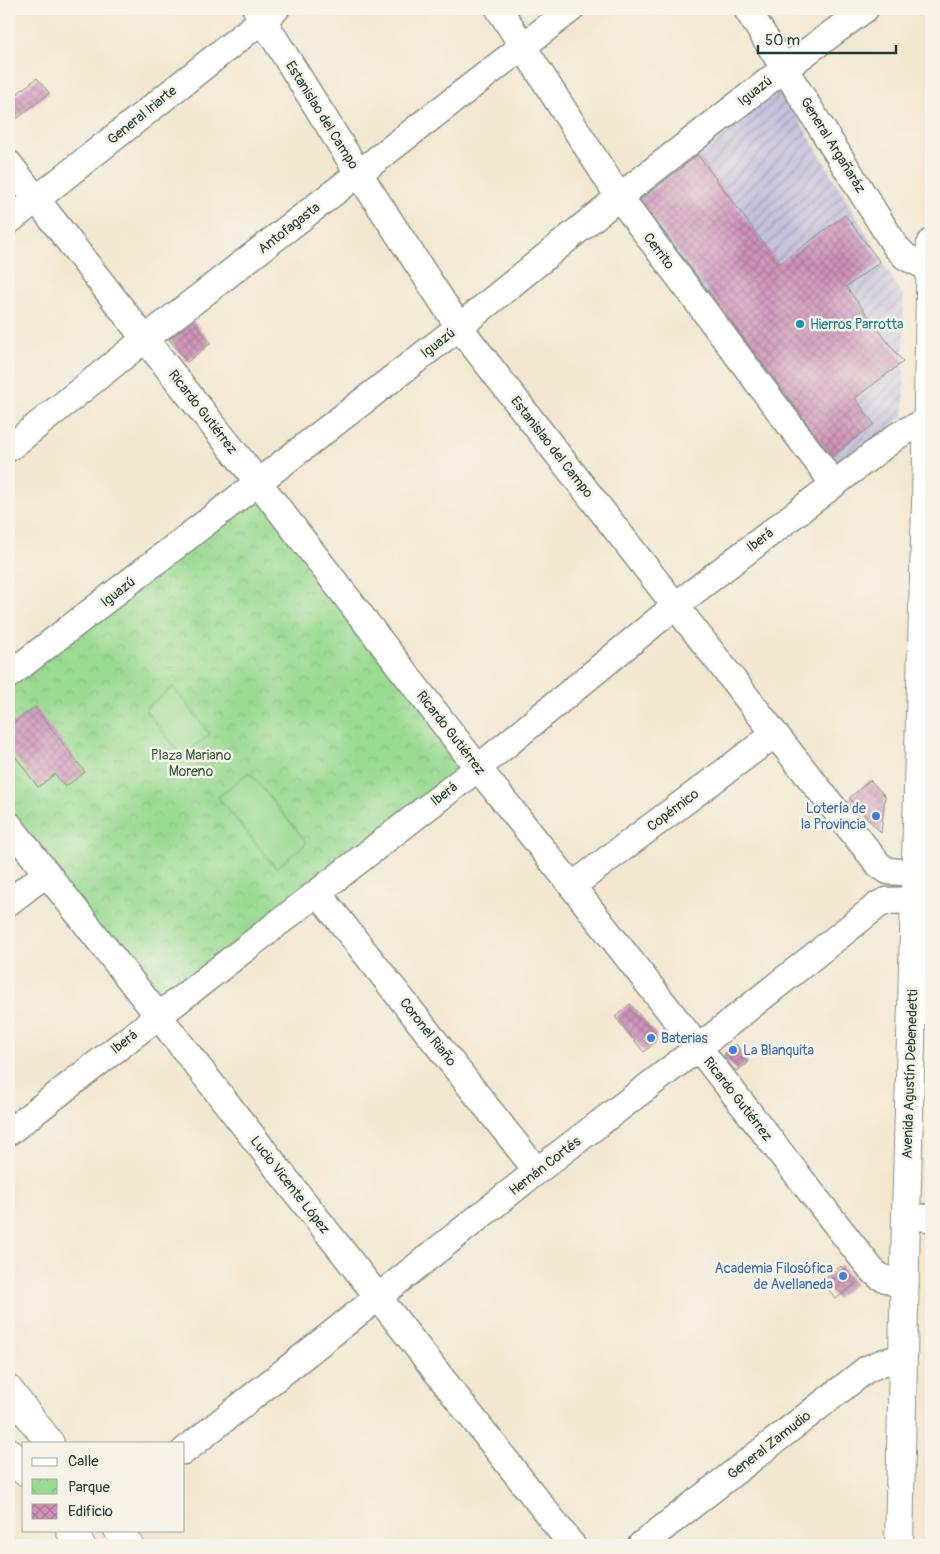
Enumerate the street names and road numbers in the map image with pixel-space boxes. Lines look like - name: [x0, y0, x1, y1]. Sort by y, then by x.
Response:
- street label: Estanislao del Campo: [282, 58, 362, 173]
- street label: Iguazú: [734, 72, 776, 110]
- street label: General Iriarte: [104, 82, 180, 148]
- street label: General Argañaráz: [797, 94, 869, 196]
- street label: Antofagasta: [255, 199, 323, 257]
- street label: Cerrito: [640, 229, 678, 273]
- street label: Iguazú: [417, 324, 459, 362]
- street label: Ricardo Gutiérrez: [165, 367, 241, 457]
- street label: Estanislao del Campo: [507, 393, 597, 502]
- street label: Iberá: [743, 524, 777, 556]
- street label: Iguazú: [97, 573, 139, 611]
- street label: Ricardo Gutiérrez: [413, 688, 489, 778]
- street label: Iberá: [427, 778, 461, 810]
- street label: Copérnico: [644, 785, 703, 835]
- street label: Avenida Agustín Debenedetti: [899, 988, 921, 1159]
- street label: Coronel Riaño: [396, 994, 460, 1070]
- street label: Iberá: [107, 1026, 141, 1058]
- street label: Ricardo Gutiérrez: [700, 1054, 776, 1144]
- street label: Hernán Cortés: [506, 1132, 585, 1199]
- street label: Lucio Vicente López: [247, 1133, 333, 1237]
- street label: General Zamudio: [724, 1407, 814, 1483]

